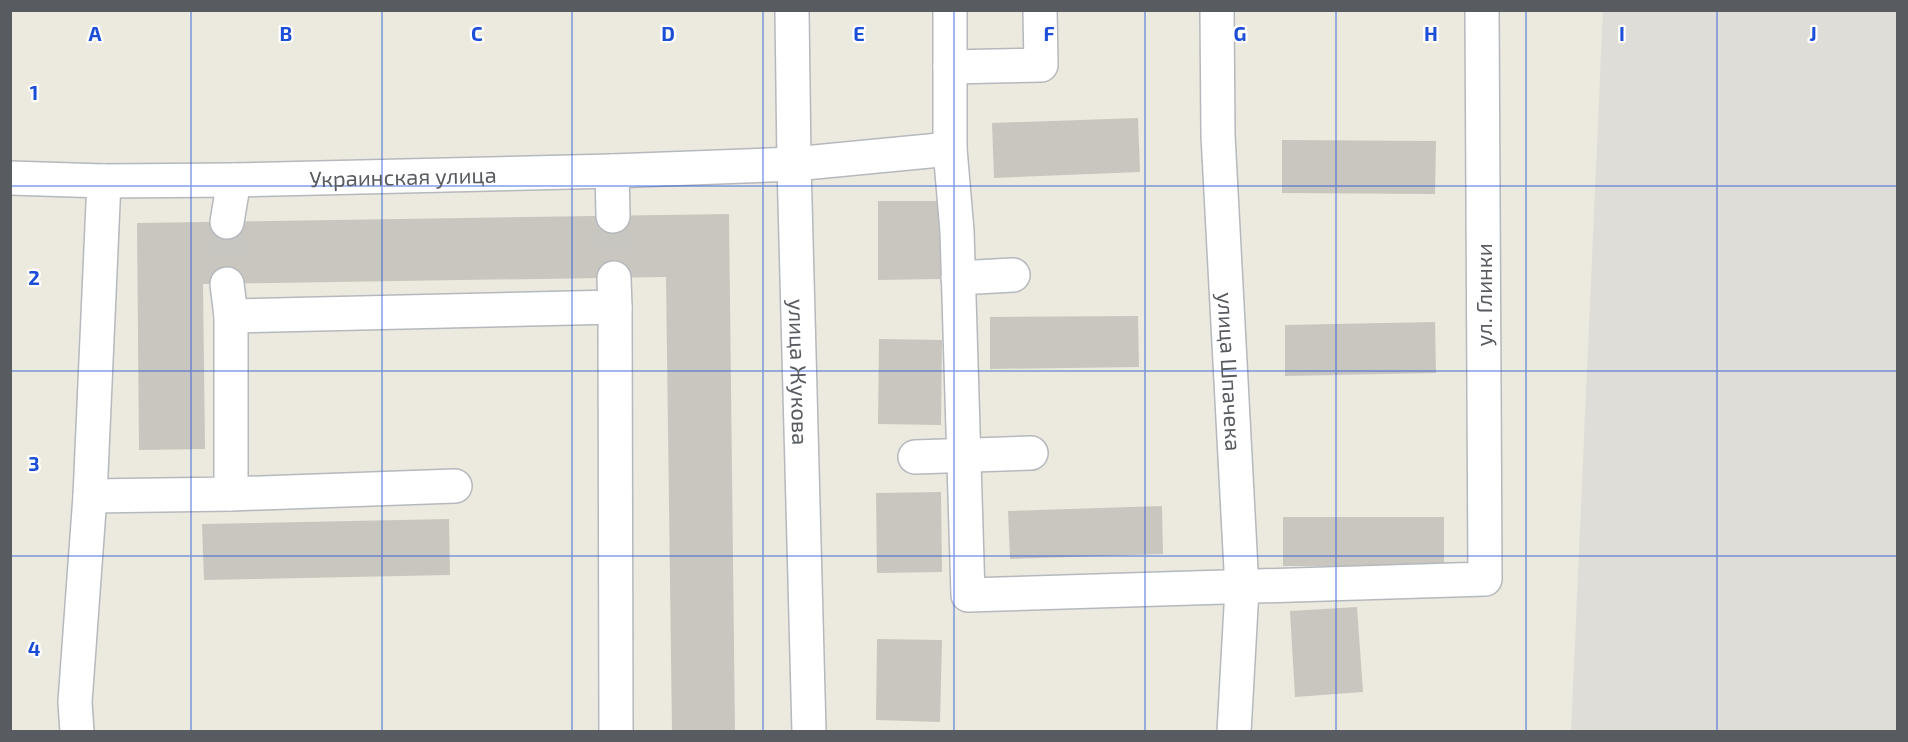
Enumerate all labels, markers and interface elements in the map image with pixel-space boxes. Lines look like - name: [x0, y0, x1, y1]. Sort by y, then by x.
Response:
- text: A: [88, 21, 102, 45]
- text: B: [280, 21, 292, 45]
- text: C: [471, 21, 483, 45]
- text: D: [661, 21, 675, 45]
- text: E: [853, 21, 865, 45]
- text: F: [1043, 21, 1055, 45]
- text: G: [1234, 21, 1246, 45]
- text: H: [1424, 21, 1438, 45]
- text: I: [1619, 21, 1625, 45]
- text: J: [1809, 21, 1817, 45]
- text: 1: [30, 80, 38, 104]
- street label: Украинская улица: [309, 161, 497, 191]
- street label: ул. Глинки: [1470, 243, 1497, 347]
- text: 2: [28, 265, 40, 289]
- street label: улица Шпачека: [1212, 291, 1248, 452]
- street label: улица Жукова: [784, 298, 814, 445]
- text: 3: [28, 451, 40, 475]
- text: 4: [28, 636, 41, 660]

